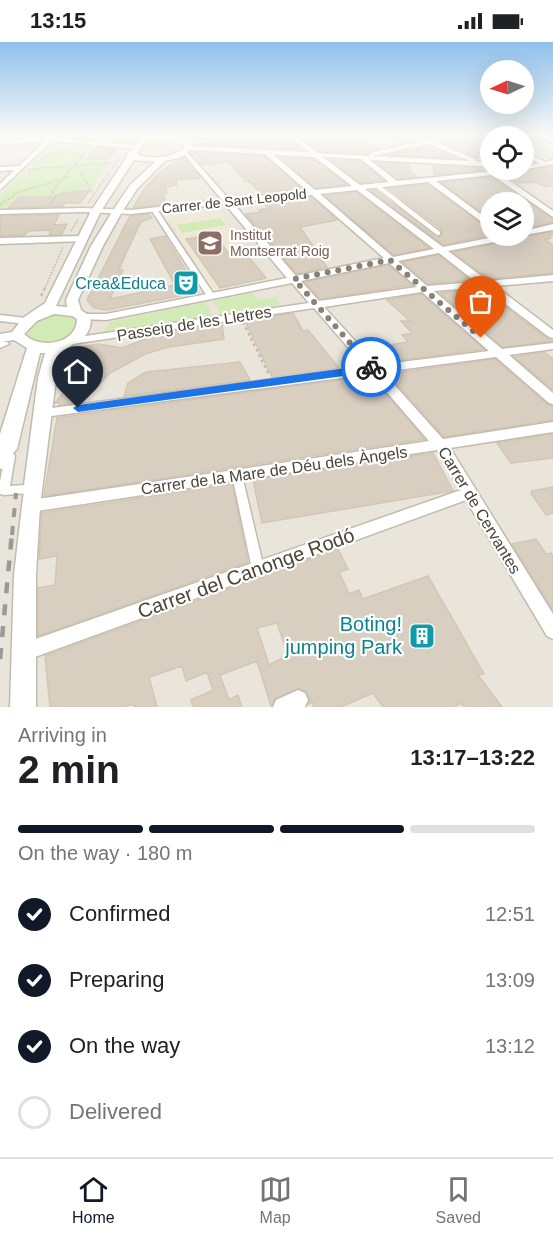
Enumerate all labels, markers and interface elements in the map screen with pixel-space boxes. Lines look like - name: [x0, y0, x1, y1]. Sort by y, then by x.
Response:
- text: 13:15: [30, 8, 86, 33]
- north arrow: [480, 60, 534, 114]
- map controls: [480, 60, 534, 246]
- button: locate: [480, 126, 534, 180]
- street label: Carrer de Sant Leopold: [161, 185, 307, 217]
- button: layers: [480, 192, 534, 246]
- place label: Institut Montserrat Roig: [230, 227, 330, 259]
- school or university icon: Institut Montserrat Roig: [195, 228, 225, 258]
- theatre icon: Crea&Educa: [171, 268, 201, 298]
- place label: Crea&Educa: [75, 275, 166, 292]
- pin: [455, 276, 506, 338]
- icon: bag: [464, 285, 497, 318]
- street label: Passeig de les Lletres: [115, 303, 273, 344]
- courier: [341, 337, 401, 397]
- pin: [52, 346, 103, 408]
- icon: bike: [355, 351, 388, 384]
- icon: home: [61, 355, 94, 388]
- street label: Carrer de la Mare de Déu dels Àngels: [140, 442, 408, 498]
- street label: Carrer de Cervantes: [435, 444, 524, 577]
- street label: Carrer del Canonge Rodó: [135, 523, 357, 623]
- place label: Boting! jumping Park: [284, 613, 403, 658]
- building icon: Boting! jumping Park: [407, 621, 437, 651]
- text: Arriving in: [18, 724, 107, 746]
- text: 13:17–13:22: [410, 745, 535, 770]
- text: 2 min: [18, 748, 120, 791]
- text: On the way · 180 m: [18, 842, 193, 864]
- icon: check: [18, 898, 51, 931]
- text: Confirmed: [69, 901, 170, 926]
- text: 12:51: [485, 903, 535, 925]
- icon: check: [18, 964, 51, 997]
- text: Preparing: [69, 967, 164, 992]
- text: 13:09: [485, 969, 535, 991]
- icon: check: [18, 1030, 51, 1063]
- text: On the way: [69, 1033, 180, 1058]
- text: 13:12: [485, 1035, 535, 1057]
- text: Delivered: [69, 1099, 162, 1124]
- tab: Home: [72, 1173, 115, 1227]
- tab: Map: [259, 1173, 292, 1227]
- tab: Saved: [436, 1173, 481, 1227]

